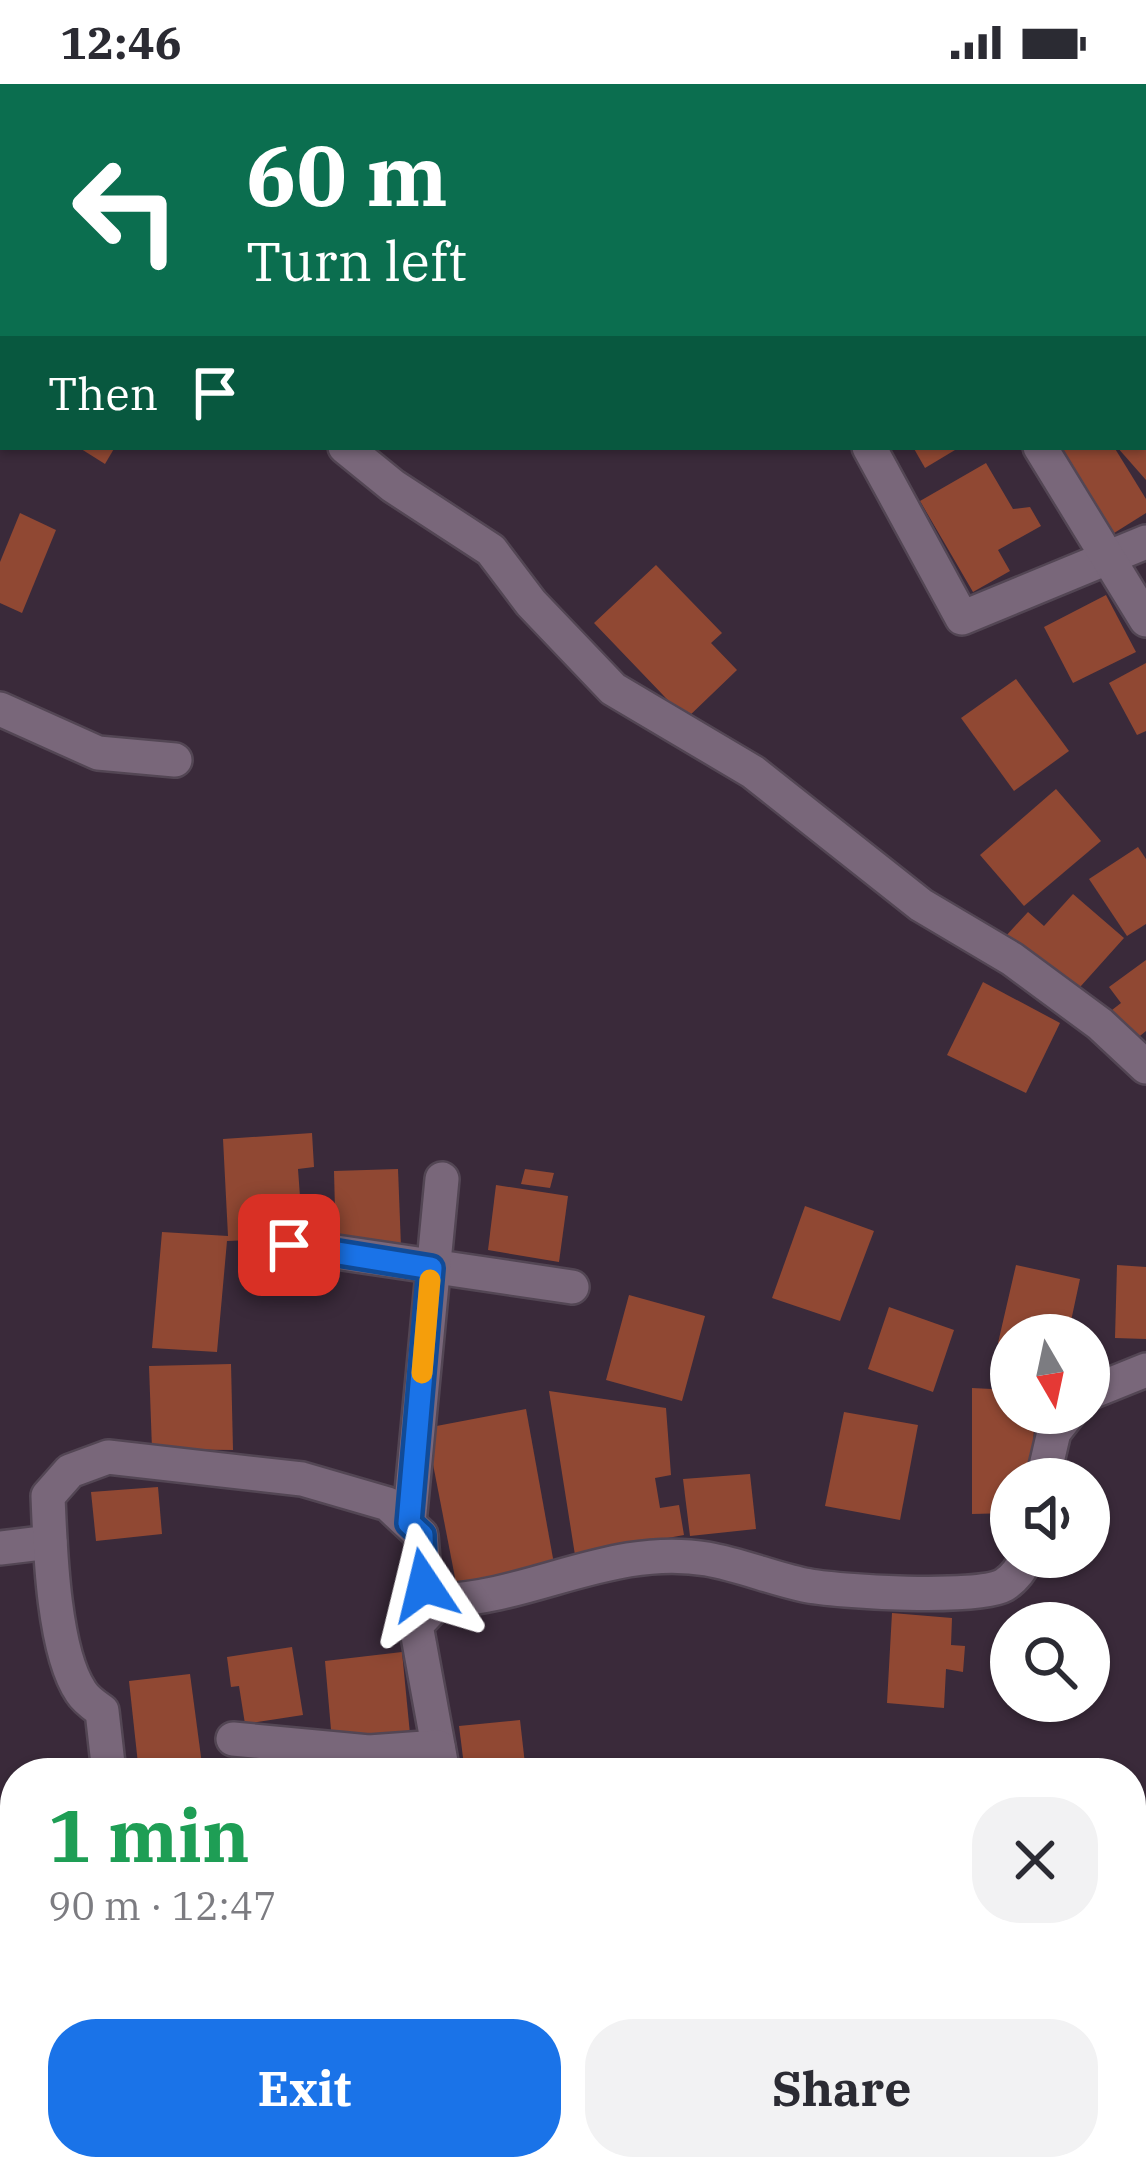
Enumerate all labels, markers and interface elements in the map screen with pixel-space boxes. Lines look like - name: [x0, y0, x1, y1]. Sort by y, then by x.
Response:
- text: 12:46: [60, 13, 182, 71]
- text: 60 m: [246, 120, 448, 229]
- icon: left: [48, 132, 204, 288]
- text: Turn left: [246, 226, 467, 296]
- icon: arrive: [182, 360, 248, 426]
- text: Then: [48, 364, 158, 422]
- pin: [238, 1194, 340, 1296]
- icon: arrive: [256, 1212, 322, 1278]
- north arrow: [990, 1314, 1110, 1434]
- map controls: [990, 1314, 1110, 1722]
- button: sound: [990, 1458, 1110, 1578]
- position arrow: [361, 1522, 487, 1648]
- button: search: [990, 1602, 1110, 1722]
- text: 1 min: [48, 1788, 250, 1882]
- button: close: [972, 1797, 1098, 1923]
- text: 90 m · 12:47: [48, 1880, 277, 1931]
- button: Exit: [48, 2019, 561, 2157]
- button: Share: [585, 2019, 1098, 2157]

